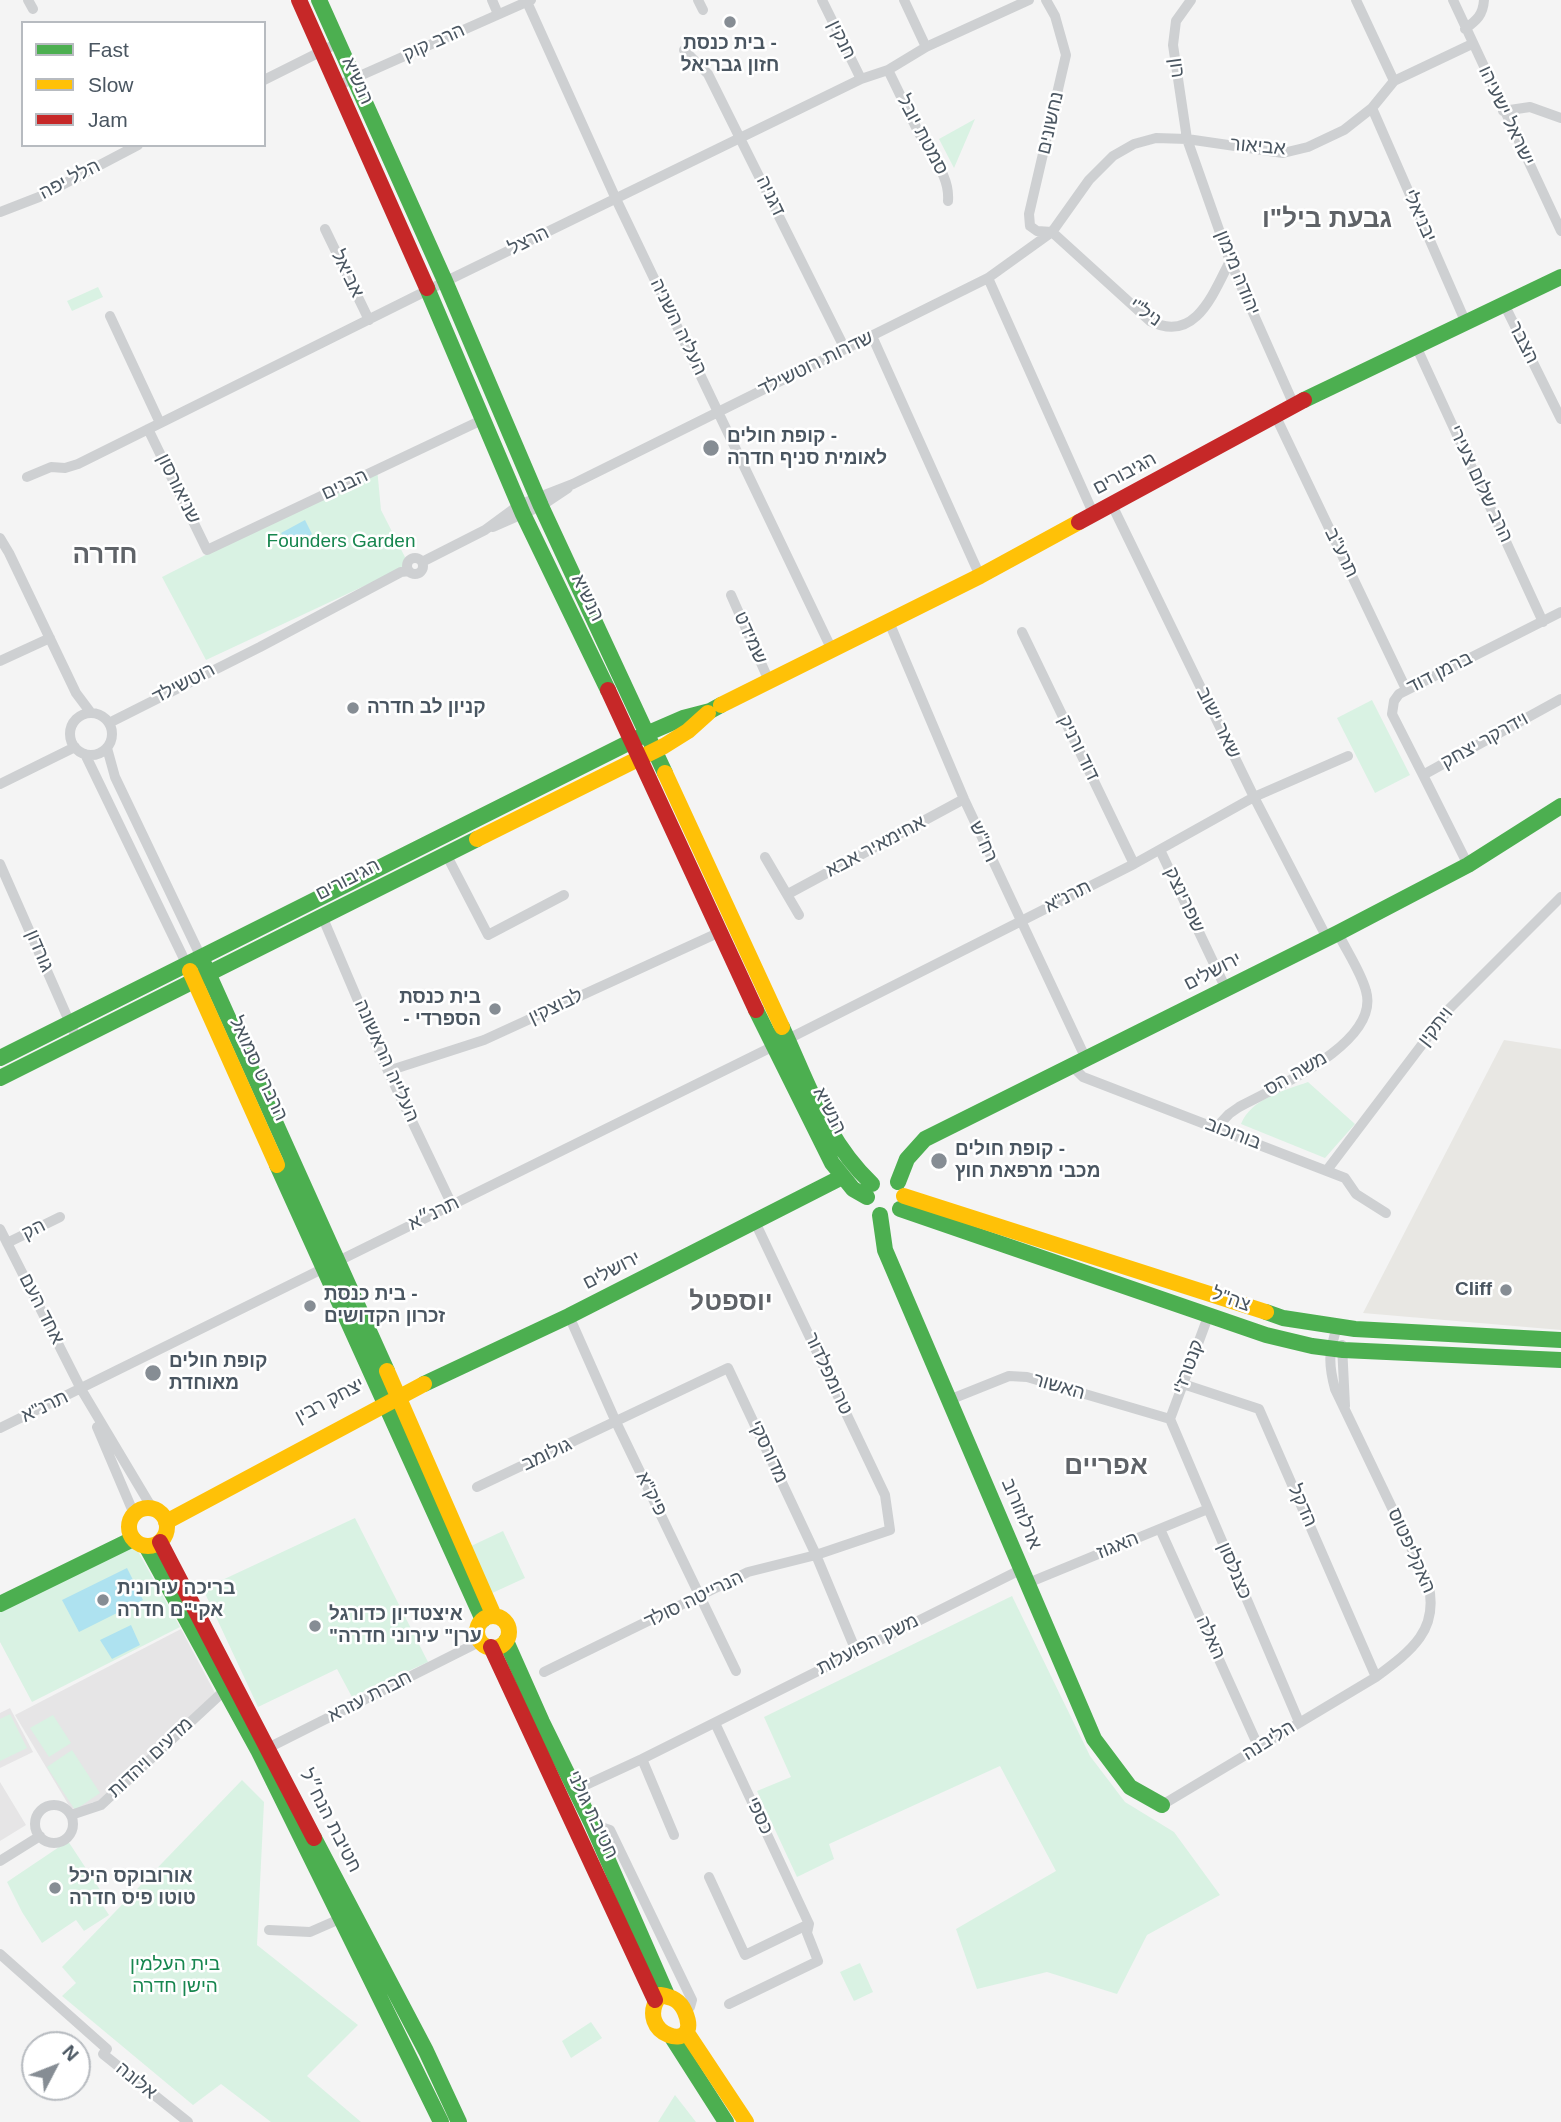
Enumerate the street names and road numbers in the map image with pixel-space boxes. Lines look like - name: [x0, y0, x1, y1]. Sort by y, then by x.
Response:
- street label: חנקין: [822, 17, 860, 63]
- street label: הרב קוק: [399, 19, 469, 67]
- street label: הנשיא: [336, 54, 378, 108]
- street label: רון: [1163, 57, 1189, 79]
- street label: ישראל ישעיהו: [1473, 63, 1539, 169]
- street label: נחשונים: [1033, 89, 1069, 157]
- street label: סמטת יובל: [891, 91, 953, 179]
- street label: אביאור: [1229, 133, 1287, 161]
- street label: הלל יפה: [36, 155, 104, 205]
- street label: דגניה: [751, 172, 789, 220]
- street label: יבניאלי: [1397, 186, 1441, 246]
- street label: הרצל: [505, 221, 553, 261]
- street label: יהודה מימון: [1210, 227, 1264, 319]
- street label: אביאל: [326, 247, 368, 301]
- street label: העליה השניה: [645, 275, 711, 379]
- street label: ניל"י: [1125, 294, 1165, 332]
- street label: הצבר: [1503, 318, 1543, 368]
- street label: שדרות רוטשילד: [755, 326, 877, 402]
- street label: הרב שלום צעירי: [1443, 422, 1517, 546]
- street label: הגיבורים: [1089, 448, 1161, 500]
- street label: שניאורסון: [151, 450, 205, 528]
- street label: הבנים: [318, 464, 372, 506]
- street label: תרע"ב: [1319, 524, 1363, 582]
- street label: הנשיא: [566, 571, 608, 625]
- street label: שמידט: [728, 608, 772, 668]
- street label: ברמן דוד: [1404, 647, 1476, 699]
- street label: רוטשילד: [149, 659, 219, 709]
- street label: שאר ישוב: [1191, 684, 1245, 762]
- street label: וידרקר יצחק: [1437, 708, 1533, 774]
- street label: דוד ורניק: [1052, 712, 1104, 784]
- street label: אחימאיר אבא: [822, 811, 930, 883]
- street label: רח"ש: [964, 818, 1002, 866]
- street label: הגיבורים: [312, 854, 384, 906]
- street label: שפרינצק: [1159, 864, 1209, 936]
- street label: תרנ"א: [1041, 876, 1095, 918]
- street label: גורדון: [20, 927, 58, 975]
- street label: ירושלים: [1180, 948, 1246, 996]
- street label: לבוצקין: [525, 985, 587, 1029]
- street label: העלייה הראשונה: [349, 996, 423, 1126]
- street label: ויתקין: [1414, 1003, 1458, 1051]
- street label: הרברט סמואל: [224, 1013, 292, 1125]
- street label: משה הס: [1261, 1047, 1331, 1101]
- street label: הנשיא: [808, 1084, 850, 1138]
- street label: בורוכוב: [1202, 1113, 1264, 1155]
- street label: תרנ״א: [405, 1192, 463, 1236]
- street label: הק: [18, 1215, 50, 1245]
- street label: ירושלים: [579, 1247, 645, 1295]
- street label: אחד העם: [14, 1270, 68, 1348]
- street label: צה"ל: [1209, 1283, 1253, 1317]
- street label: טרומפלדור: [799, 1329, 857, 1419]
- street label: קנטרז'י: [1169, 1337, 1209, 1397]
- street label: האשור: [1031, 1369, 1087, 1405]
- street label: יצחק רבין: [291, 1373, 369, 1429]
- street label: תרנ"א: [18, 1386, 72, 1428]
- street label: מדורסקי: [744, 1417, 792, 1487]
- street label: גולומב: [518, 1434, 576, 1476]
- street label: פיק"א: [631, 1468, 671, 1520]
- street label: ארלוזורוב: [996, 1475, 1046, 1553]
- street label: הדקל: [1283, 1481, 1321, 1531]
- street label: האקליפטוס: [1382, 1505, 1440, 1597]
- street label: האגוז: [1094, 1527, 1142, 1565]
- street label: כצנלסון: [1212, 1539, 1256, 1603]
- street label: הנרייטה סולד: [641, 1566, 747, 1634]
- street label: משק הפועלות: [813, 1610, 923, 1680]
- street label: האלה: [1190, 1613, 1230, 1663]
- street label: חברת עזרא: [324, 1666, 416, 1728]
- street label: מדעים ויהדות: [104, 1713, 198, 1803]
- street label: הליבנה: [1239, 1716, 1299, 1766]
- street label: חטיבת הנח״ל: [294, 1766, 366, 1876]
- street label: חטיבת גולני: [562, 1767, 622, 1863]
- street label: כספי: [740, 1794, 778, 1838]
- street label: אלונה: [111, 2058, 161, 2104]

